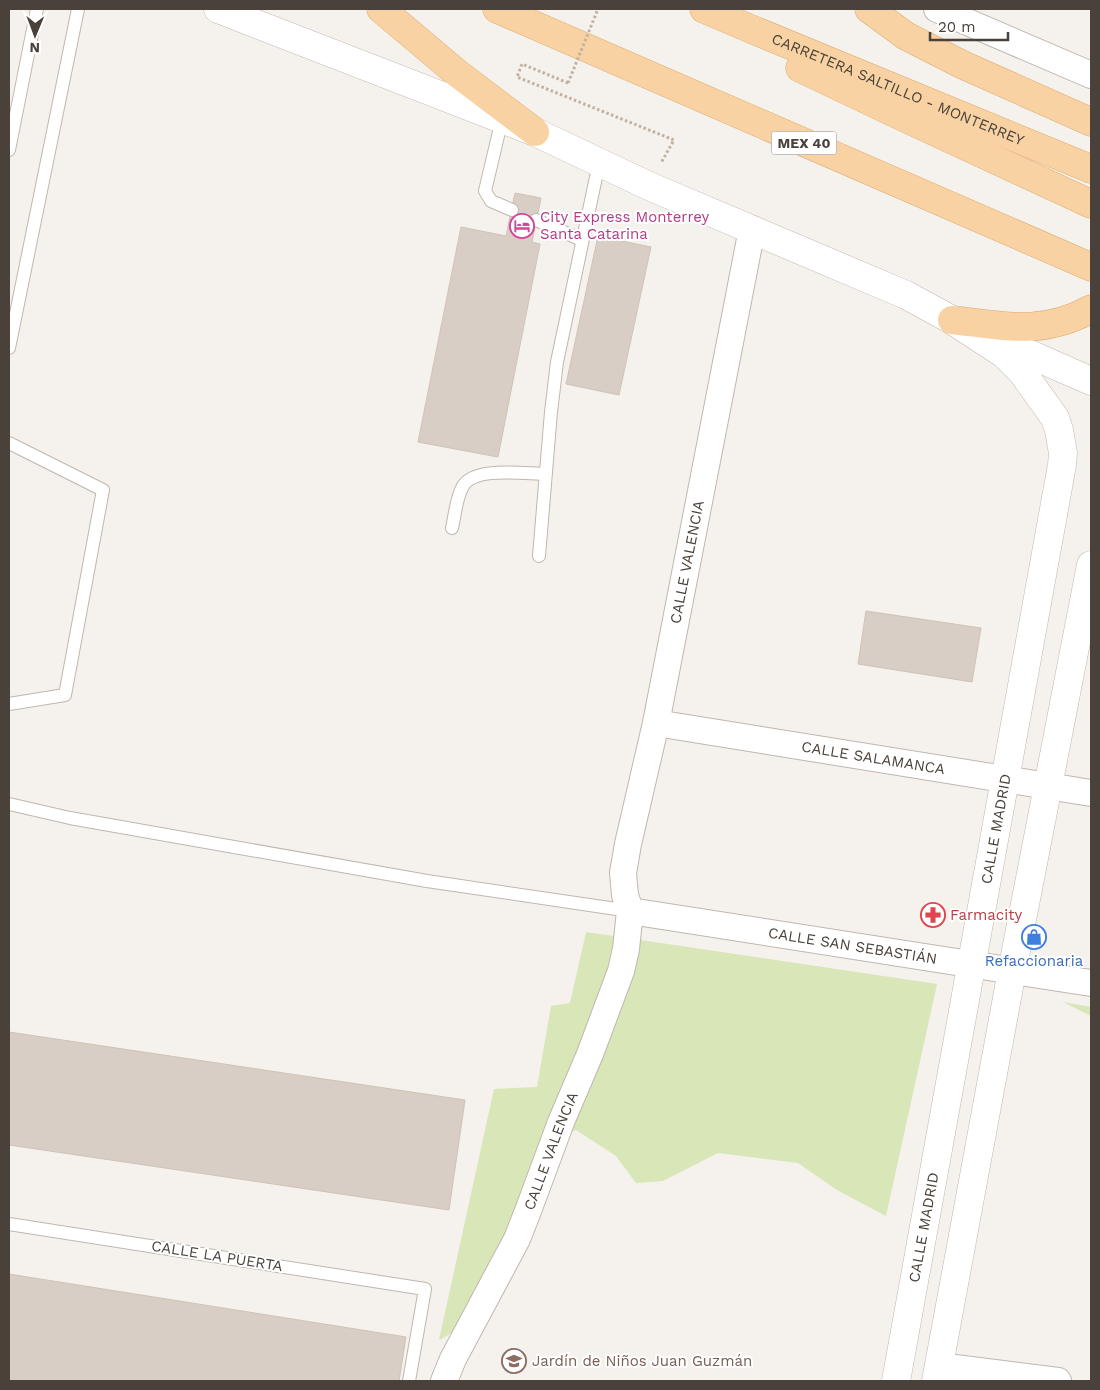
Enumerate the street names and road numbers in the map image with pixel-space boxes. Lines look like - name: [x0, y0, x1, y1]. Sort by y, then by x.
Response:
- street label: CARRETERA SALTILLO - MONTERREY: [769, 30, 1027, 150]
- road number: MEX 40: [772, 132, 836, 154]
- street label: CALLE VALENCIA: [666, 499, 708, 625]
- street label: CALLE SALAMANCA: [800, 738, 946, 778]
- street label: CALLE MADRID: [977, 772, 1015, 886]
- street label: CALLE SAN SEBASTIÁN: [767, 924, 938, 968]
- street label: CALLE VALENCIA: [520, 1089, 582, 1213]
- street label: CALLE MADRID: [905, 1171, 943, 1284]
- street label: CALLE LA PUERTA: [150, 1237, 284, 1275]

